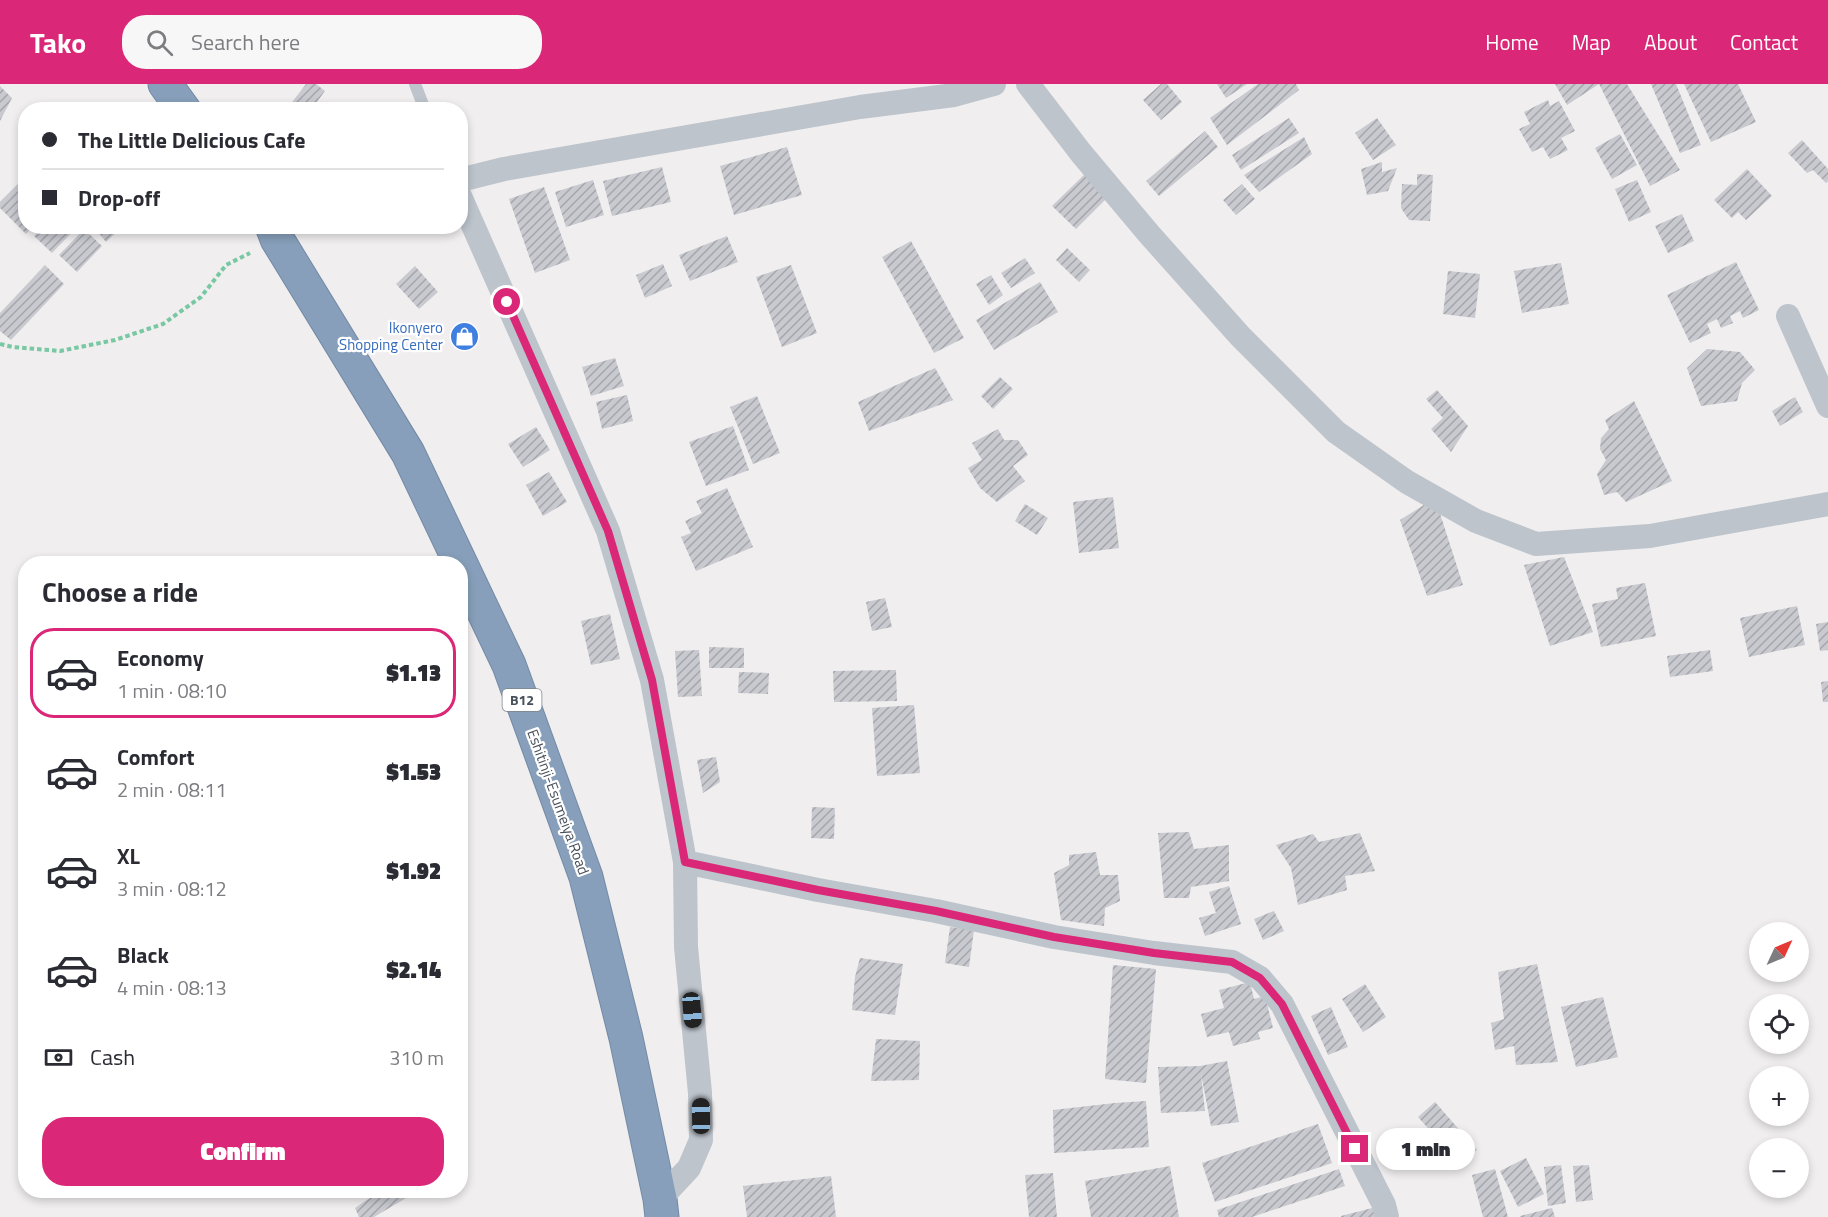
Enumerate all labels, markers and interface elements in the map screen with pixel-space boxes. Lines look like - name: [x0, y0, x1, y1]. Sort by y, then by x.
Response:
- search box: [122, 15, 542, 69]
- text: Tako: [30, 21, 86, 64]
- text: Search here: [191, 25, 300, 59]
- icon: search: [143, 26, 176, 59]
- text: Home: [1485, 26, 1539, 58]
- text: Map: [1572, 26, 1611, 58]
- text: About: [1644, 26, 1697, 58]
- text: Contact: [1730, 26, 1798, 58]
- text: The Little Delicious Cafe: [78, 123, 306, 157]
- text: Drop-off: [78, 181, 160, 215]
- route start: [493, 288, 520, 315]
- place label: Ikonyero Shopping Center: [339, 316, 443, 356]
- shop icon: Ikonyero Shopping Center: [448, 321, 480, 353]
- text: Choose a ride: [42, 571, 198, 612]
- text: Economy: [117, 641, 204, 675]
- icon: car: [45, 646, 99, 700]
- text: $1.13: [386, 656, 441, 690]
- text: 1 min · 08:10: [117, 675, 227, 706]
- road number: B12: [502, 689, 542, 711]
- street label: Eshitinji-Esumeiya Road: [521, 726, 596, 878]
- text: Comfort: [117, 740, 195, 774]
- icon: car: [45, 745, 99, 799]
- text: $1.53: [386, 755, 441, 789]
- text: 2 min · 08:11: [117, 774, 227, 805]
- text: XL: [117, 839, 140, 873]
- icon: car: [45, 844, 99, 898]
- text: $1.92: [386, 854, 441, 888]
- text: 3 min · 08:12: [117, 873, 227, 904]
- north arrow: [1749, 922, 1809, 982]
- map controls: [1749, 922, 1809, 1198]
- text: Black: [117, 938, 169, 972]
- icon: car: [45, 943, 99, 997]
- text: $2.14: [386, 953, 441, 987]
- text: 4 min · 08:13: [117, 972, 227, 1003]
- car: [681, 991, 703, 1029]
- button: locate: [1749, 994, 1809, 1054]
- text: Cash: [90, 1040, 135, 1074]
- icon: cash: [42, 1041, 75, 1074]
- text: 310 m: [389, 1042, 444, 1073]
- button: +: [1749, 1066, 1809, 1126]
- car: [692, 1098, 710, 1134]
- button: Confirm: [42, 1117, 444, 1186]
- callout: 1 min: [1376, 1128, 1475, 1170]
- text: 1 min: [1401, 1133, 1450, 1164]
- route end: [1341, 1135, 1368, 1162]
- button: −: [1749, 1138, 1809, 1198]

